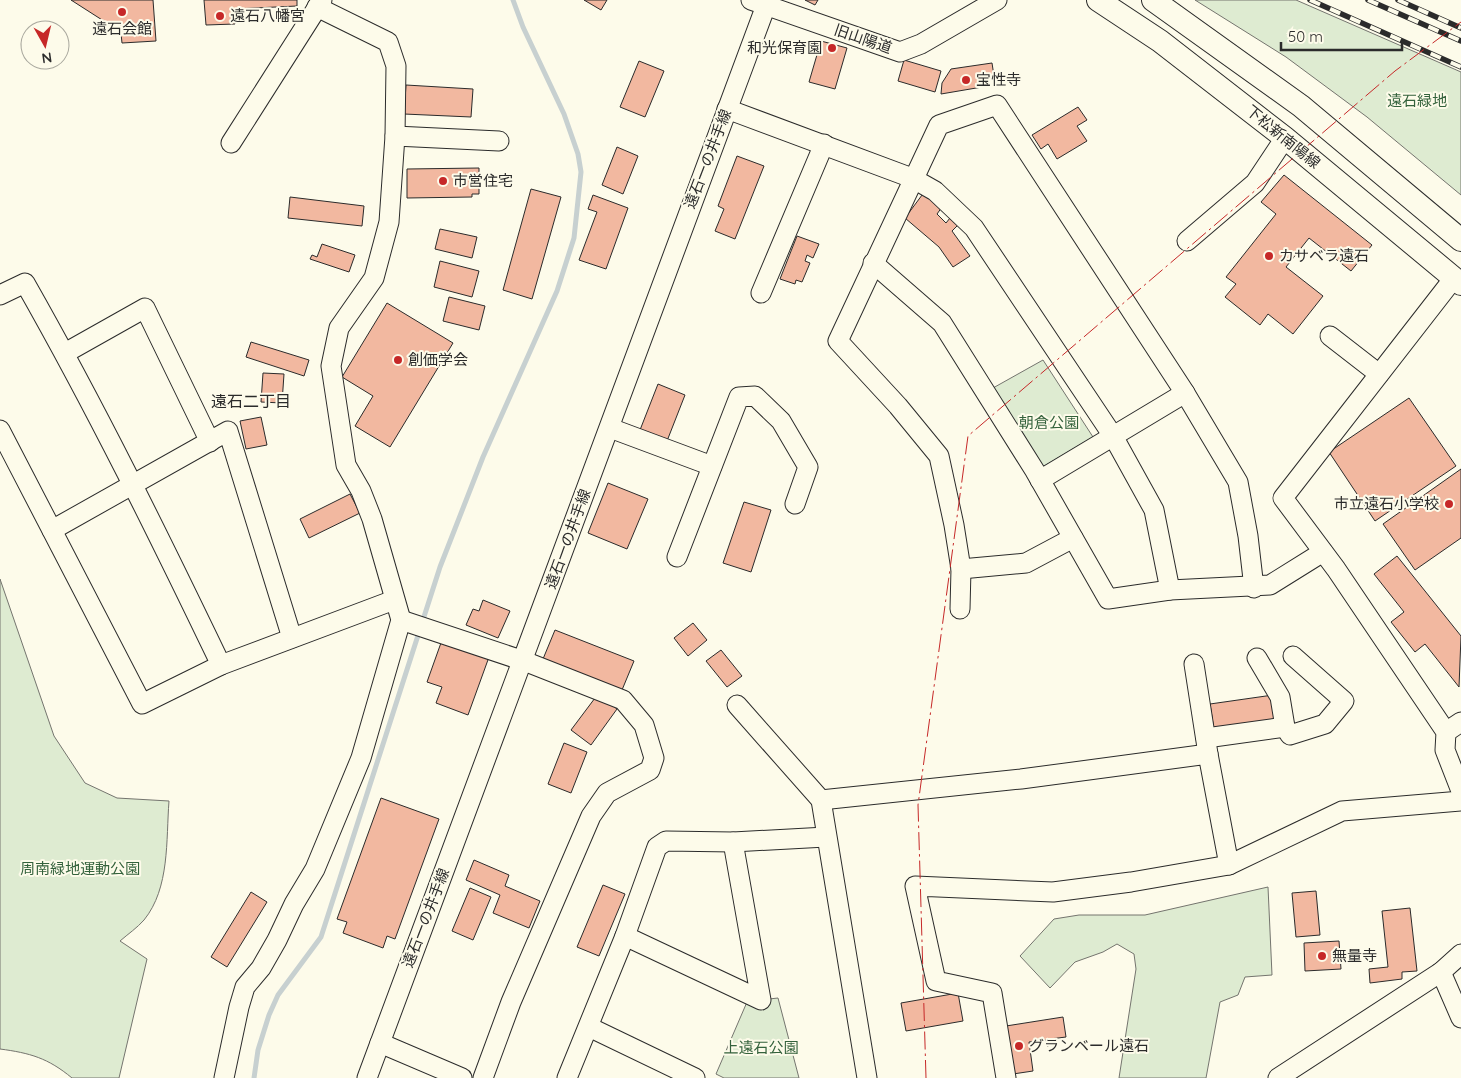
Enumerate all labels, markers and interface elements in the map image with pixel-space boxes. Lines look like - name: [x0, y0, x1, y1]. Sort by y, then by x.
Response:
- marker: 遠石会館: [116, 6, 128, 18]
- place label: 遠石八幡宮: [230, 6, 305, 25]
- marker: 遠石八幡宮: [214, 10, 226, 22]
- place label: 遠石会館: [92, 19, 152, 38]
- north arrow: [20, 20, 70, 70]
- street label: 旧山陽道: [832, 20, 895, 57]
- scale bar: [1281, 20, 1402, 52]
- text: 50 m: [1288, 27, 1323, 46]
- place label: 和光保育園: [747, 38, 822, 57]
- marker: 和光保育園: [826, 42, 838, 54]
- text: N: [40, 48, 53, 68]
- place label: 宝性寺: [976, 70, 1021, 89]
- marker: 宝性寺: [960, 74, 972, 86]
- park label: 遠石緑地: [1387, 91, 1447, 110]
- street label: 下松新南陽線: [1242, 101, 1324, 172]
- street label: 遠石一の井手線: [680, 106, 735, 211]
- place label: 市営住宅: [453, 171, 513, 190]
- marker: 市営住宅: [437, 175, 449, 187]
- place label: カサベラ遠石: [1279, 246, 1369, 265]
- marker: カサベラ遠石: [1263, 250, 1275, 262]
- place label: 創価学会: [408, 350, 468, 369]
- marker: 創価学会: [392, 354, 404, 366]
- district label: 遠石二丁目: [211, 391, 291, 411]
- park label: 朝倉公園: [1019, 413, 1079, 432]
- street label: 遠石一の井手線: [541, 486, 594, 591]
- place label: 市立遠石小学校: [1334, 494, 1439, 513]
- marker: 市立遠石小学校: [1443, 498, 1455, 510]
- park label: 周南緑地運動公園: [20, 859, 140, 878]
- street label: 遠石一の井手線: [398, 865, 453, 970]
- place label: 無量寺: [1332, 946, 1377, 965]
- marker: 無量寺: [1316, 950, 1328, 962]
- place label: グランベール遠石: [1029, 1036, 1149, 1055]
- park label: 上遠石公園: [723, 1038, 799, 1057]
- marker: グランベール遠石: [1013, 1040, 1025, 1052]

